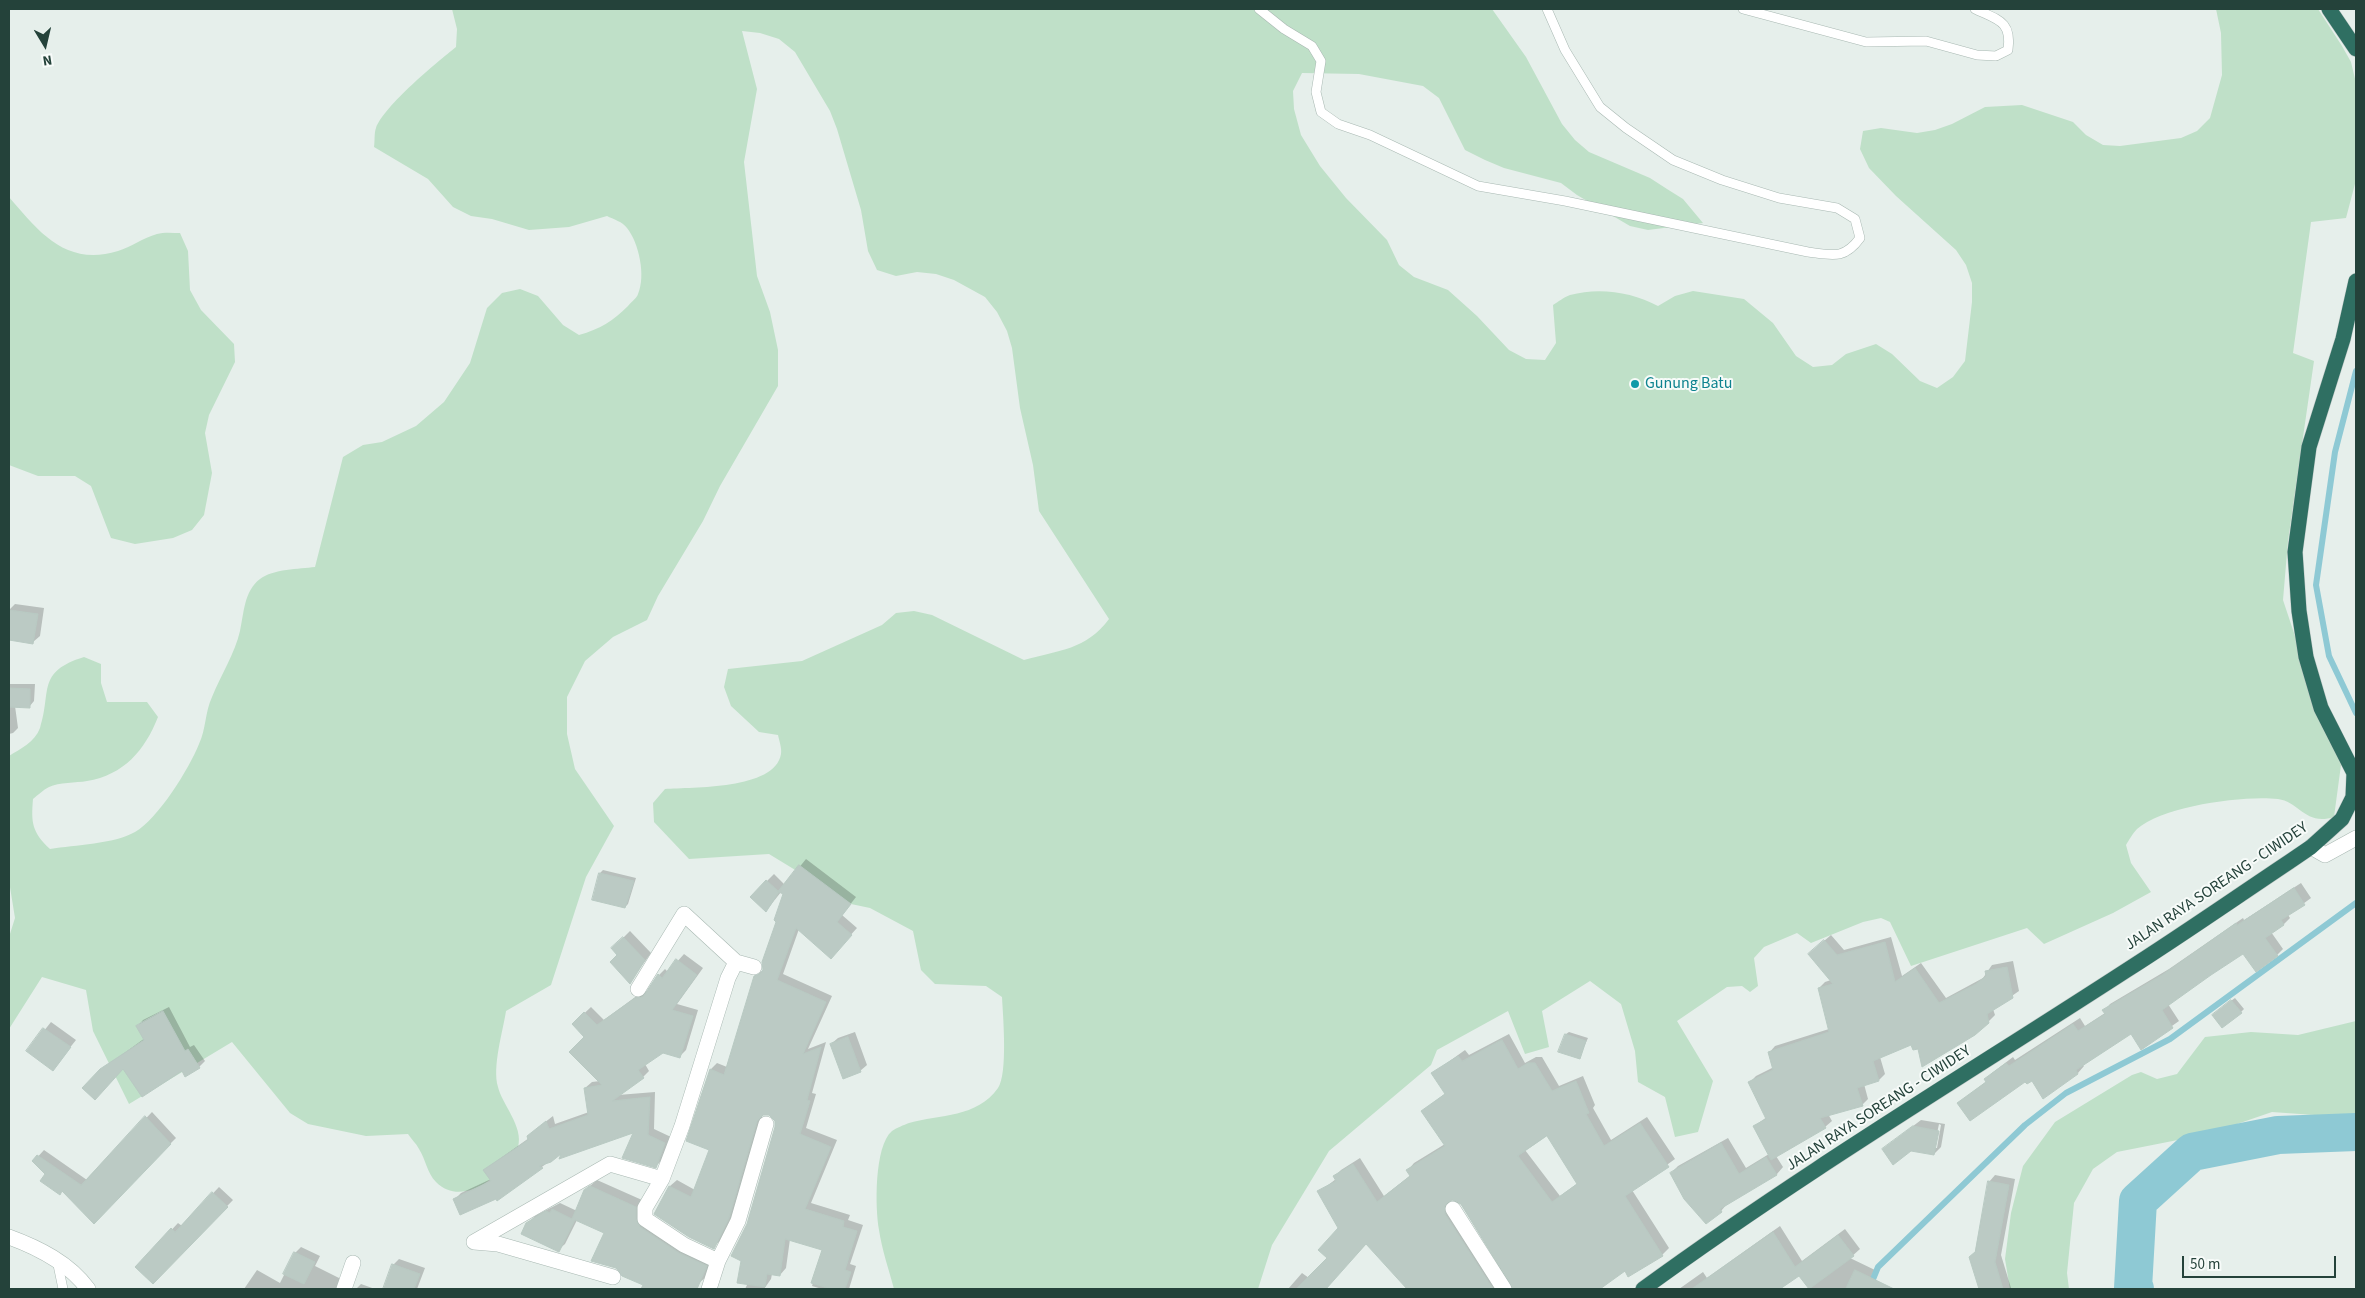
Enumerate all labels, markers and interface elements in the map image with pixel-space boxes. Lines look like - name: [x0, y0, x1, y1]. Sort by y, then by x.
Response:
- north arrow: [20, 20, 70, 70]
- text: N: [41, 49, 54, 70]
- place label: Gunung Batu: [1645, 374, 1732, 394]
- marker: Gunung Batu: [1629, 378, 1641, 390]
- street label: JALAN RAYA SOREANG - CIWIDEY: [2122, 819, 2312, 955]
- street label: JALAN RAYA SOREANG - CIWIDEY: [1783, 1042, 1975, 1176]
- scale bar: [2185, 1246, 2339, 1278]
- text: 50 m: [2190, 1254, 2220, 1275]

